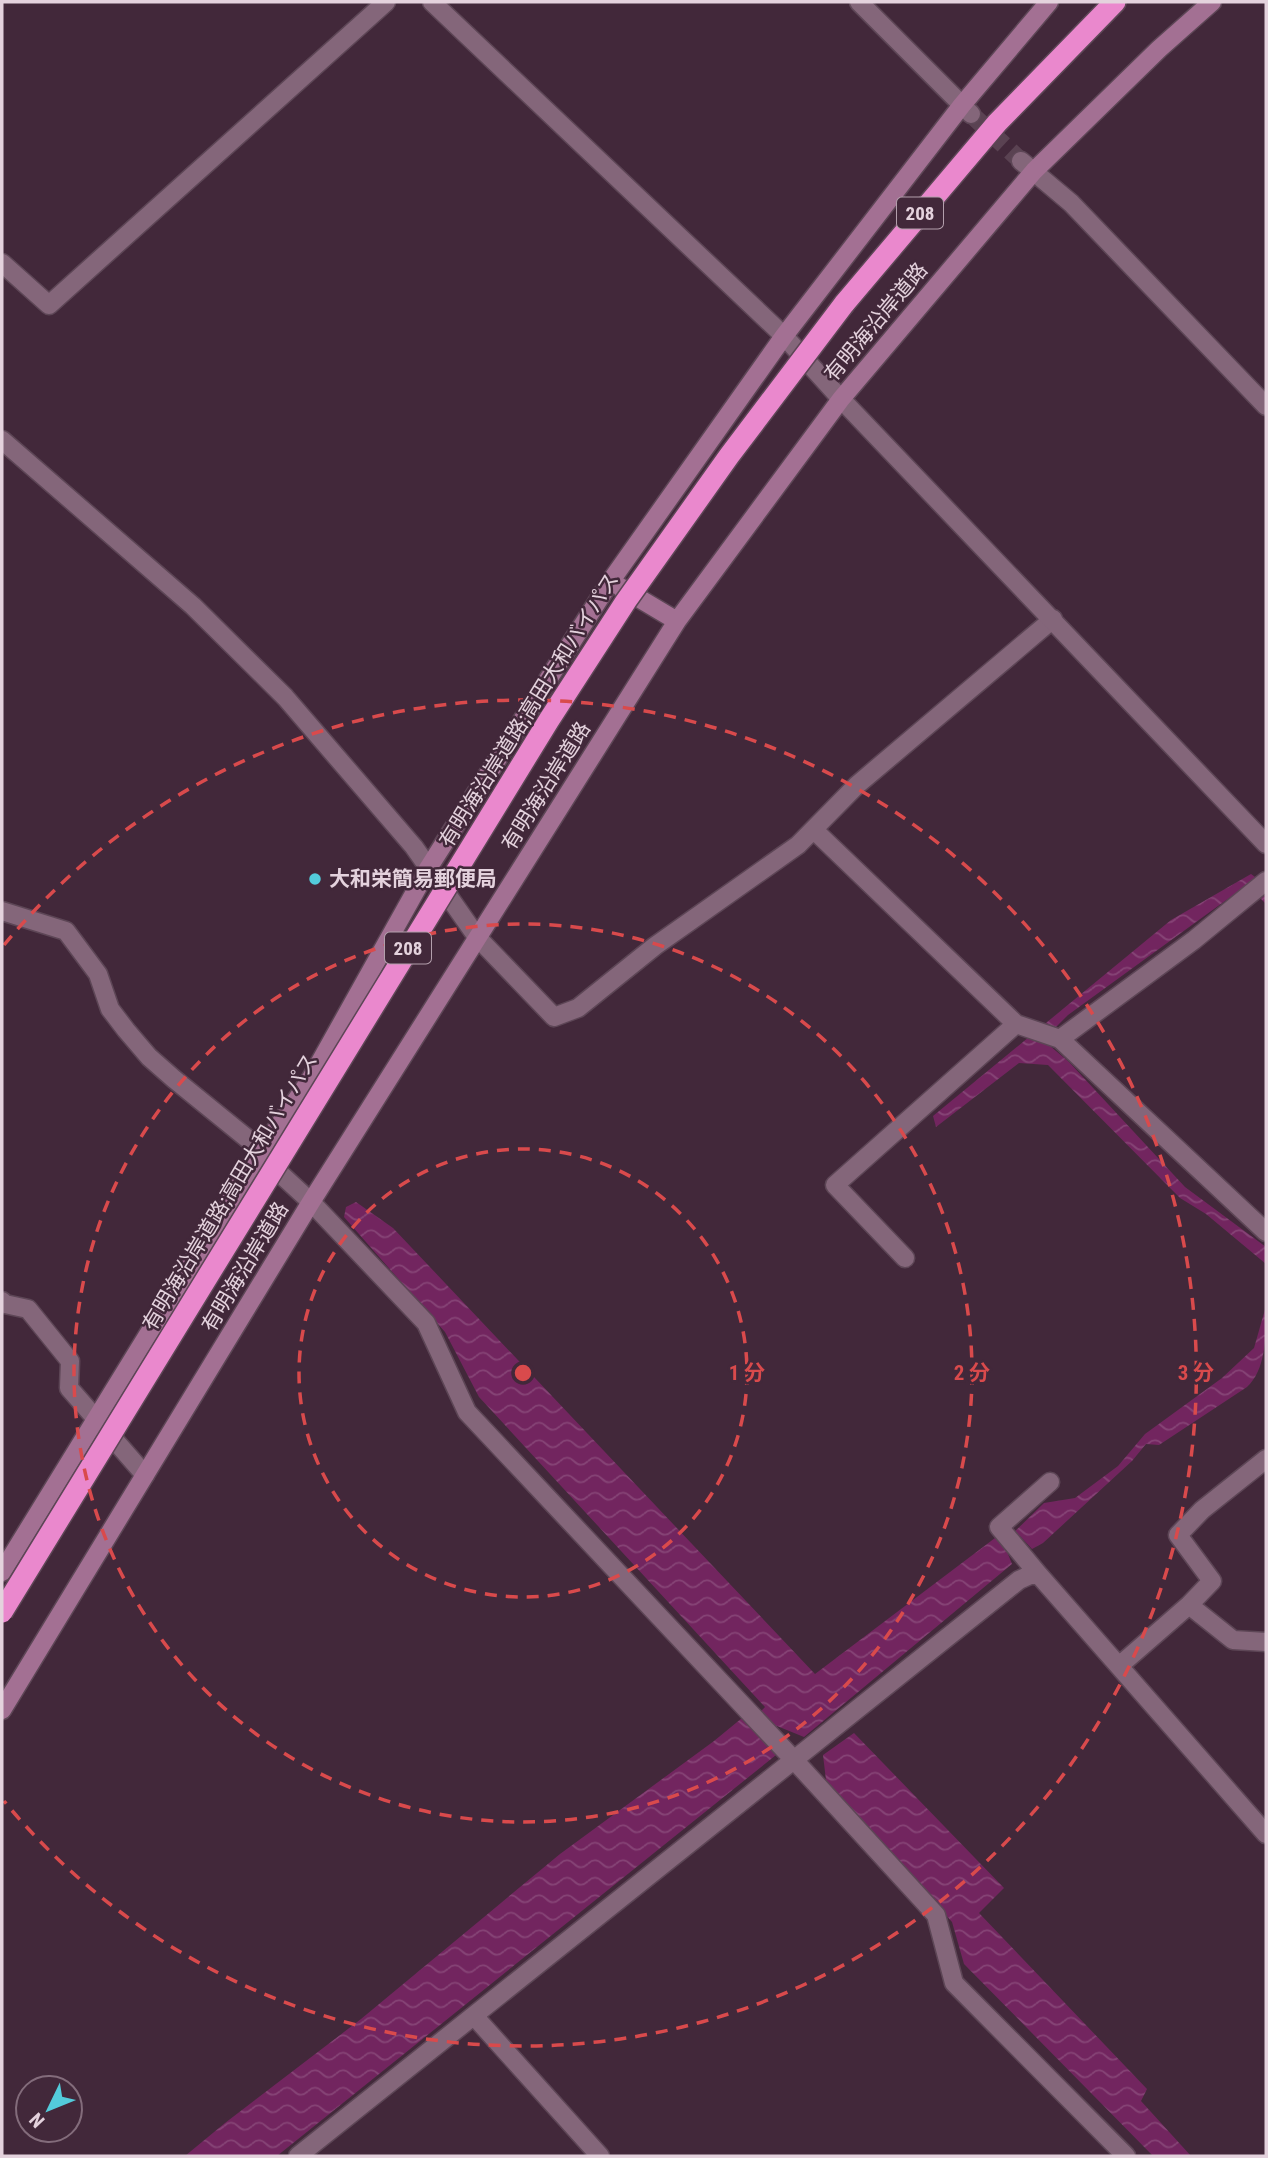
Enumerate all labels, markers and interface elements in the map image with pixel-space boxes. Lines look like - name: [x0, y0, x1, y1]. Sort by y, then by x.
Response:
- road number: 208: [897, 197, 943, 228]
- street label: 有明海沿岸道路: [820, 258, 932, 386]
- street label: 有明海沿岸道路;高田大和バイパス: [434, 568, 624, 852]
- street label: 有明海沿岸道路: [496, 717, 596, 855]
- place label: 大和栄簡易郵便局: [329, 867, 497, 891]
- marker: 大和栄簡易郵便局: [307, 871, 323, 887]
- road number: 208: [385, 932, 431, 964]
- street label: 有明海沿岸道路;高田大和バイパス: [137, 1049, 323, 1335]
- street label: 有明海沿岸道路: [196, 1198, 294, 1336]
- centre of rings: [511, 1361, 535, 1385]
- text: 1 分: [729, 1361, 765, 1385]
- text: 2 分: [954, 1361, 990, 1385]
- text: 3 分: [1178, 1361, 1214, 1385]
- north arrow: [14, 2074, 84, 2144]
- text: N: [25, 2108, 49, 2132]

